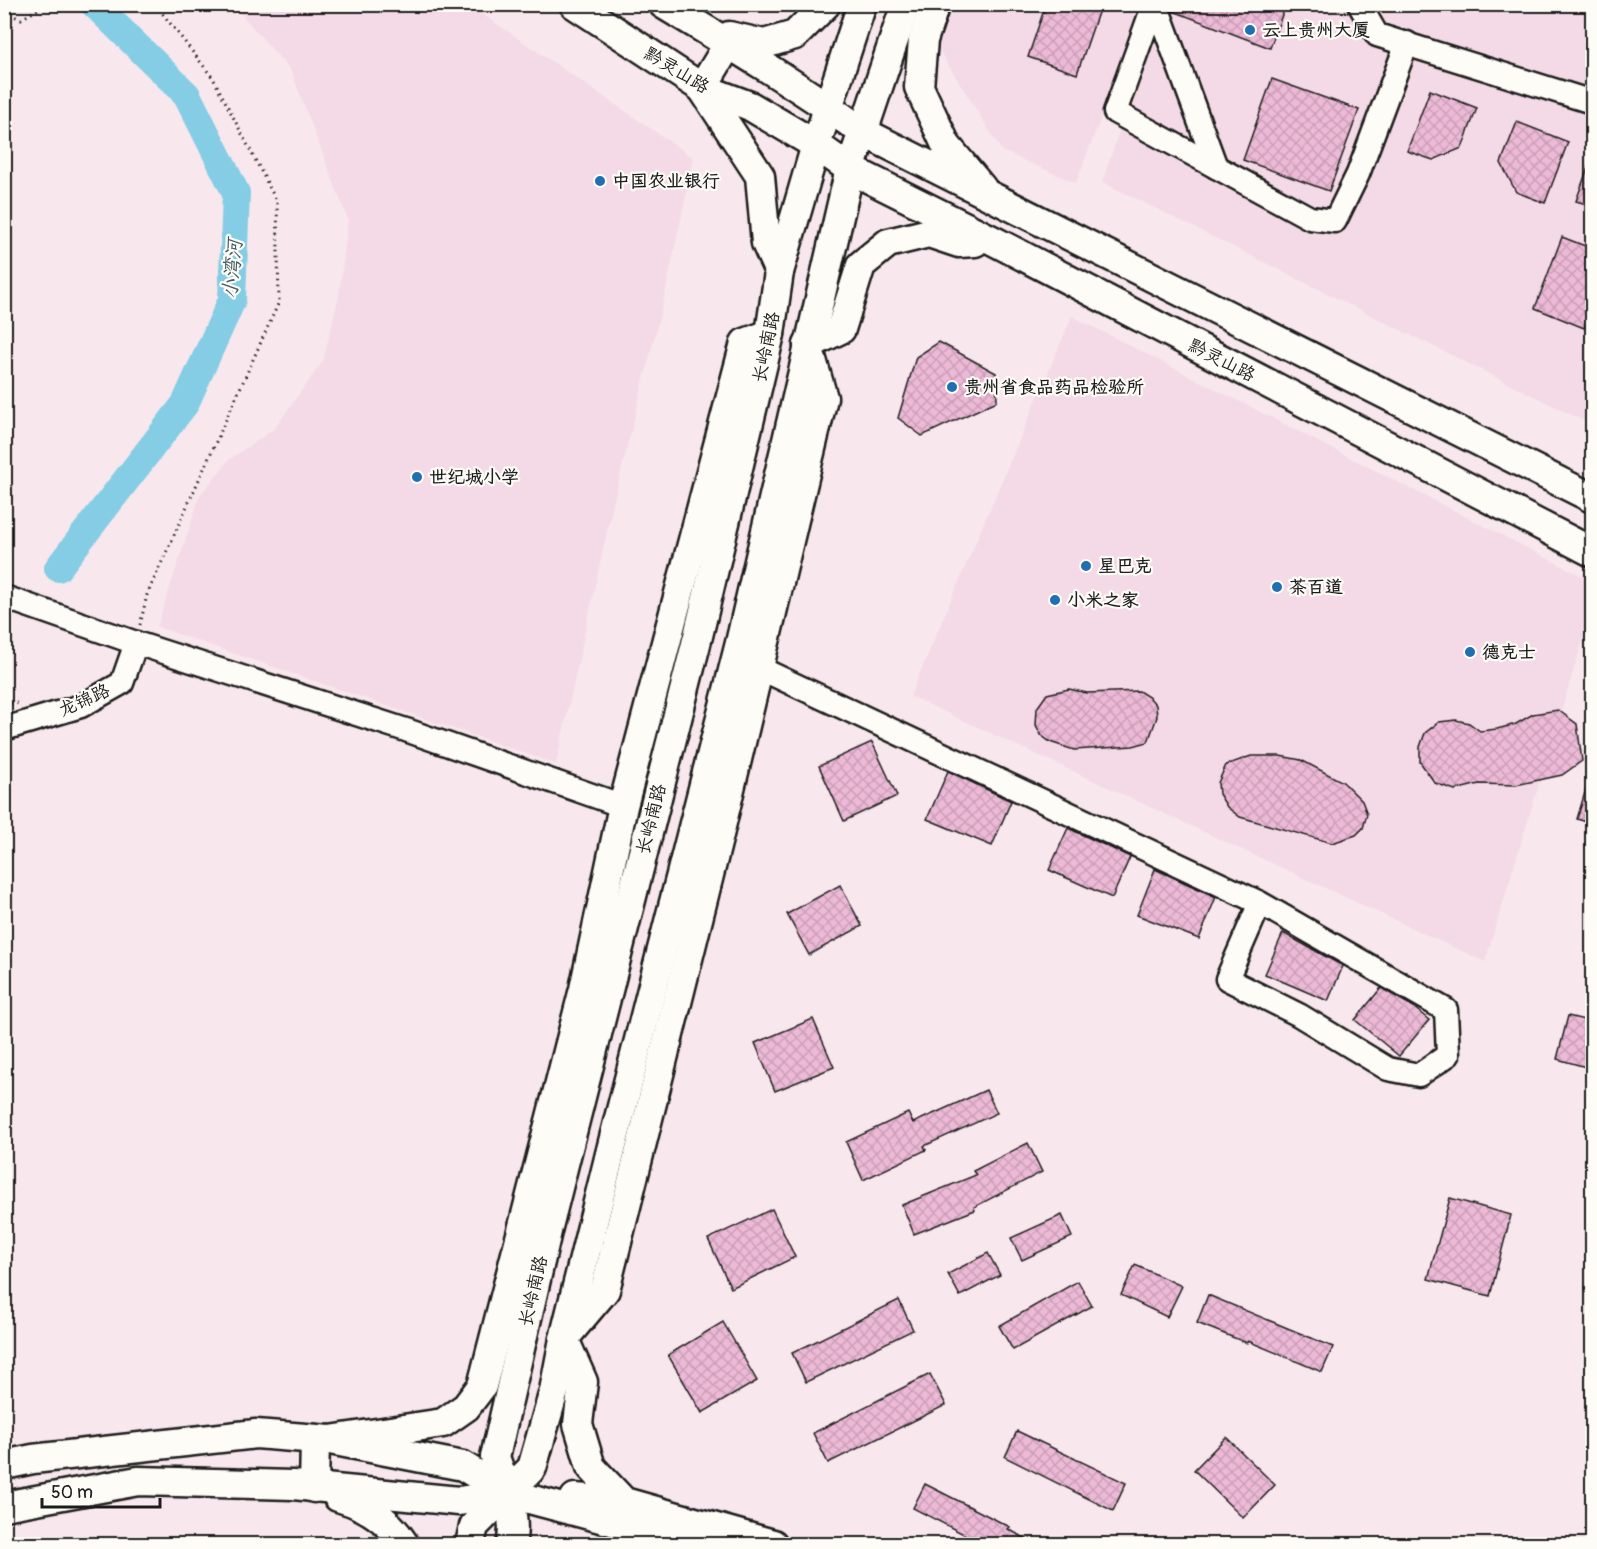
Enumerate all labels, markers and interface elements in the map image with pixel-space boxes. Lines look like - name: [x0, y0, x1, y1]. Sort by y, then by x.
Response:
- place label: 云上贵州大厦: [1262, 19, 1370, 42]
- marker: 云上贵州大厦: [1243, 23, 1257, 37]
- street label: 黔灵山路: [640, 42, 714, 99]
- place label: 中国农业银行: [612, 170, 720, 193]
- marker: 中国农业银行: [593, 174, 607, 188]
- water label: 小湾河: [217, 235, 248, 300]
- street label: 长岭南路: [748, 309, 785, 385]
- street label: 黔灵山路: [1184, 334, 1259, 387]
- place label: 贵州省食品药品检验所: [964, 376, 1144, 399]
- marker: 贵州省食品药品检验所: [945, 380, 959, 394]
- place label: 世纪城小学: [429, 466, 519, 489]
- marker: 世纪城小学: [410, 470, 424, 484]
- place label: 星巴克: [1098, 555, 1152, 578]
- marker: 星巴克: [1079, 559, 1093, 573]
- place label: 茶百道: [1289, 576, 1343, 599]
- marker: 茶百道: [1270, 580, 1284, 594]
- place label: 小米之家: [1067, 589, 1139, 612]
- marker: 小米之家: [1048, 593, 1062, 607]
- place label: 德克士: [1482, 641, 1536, 664]
- marker: 德克士: [1463, 645, 1477, 659]
- street label: 龙锦路: [55, 679, 114, 722]
- street label: 长岭南路: [632, 781, 671, 857]
- street label: 长岭南路: [514, 1253, 553, 1329]
- scale bar: [42, 1471, 160, 1509]
- text: 50 m: [51, 1481, 93, 1504]

